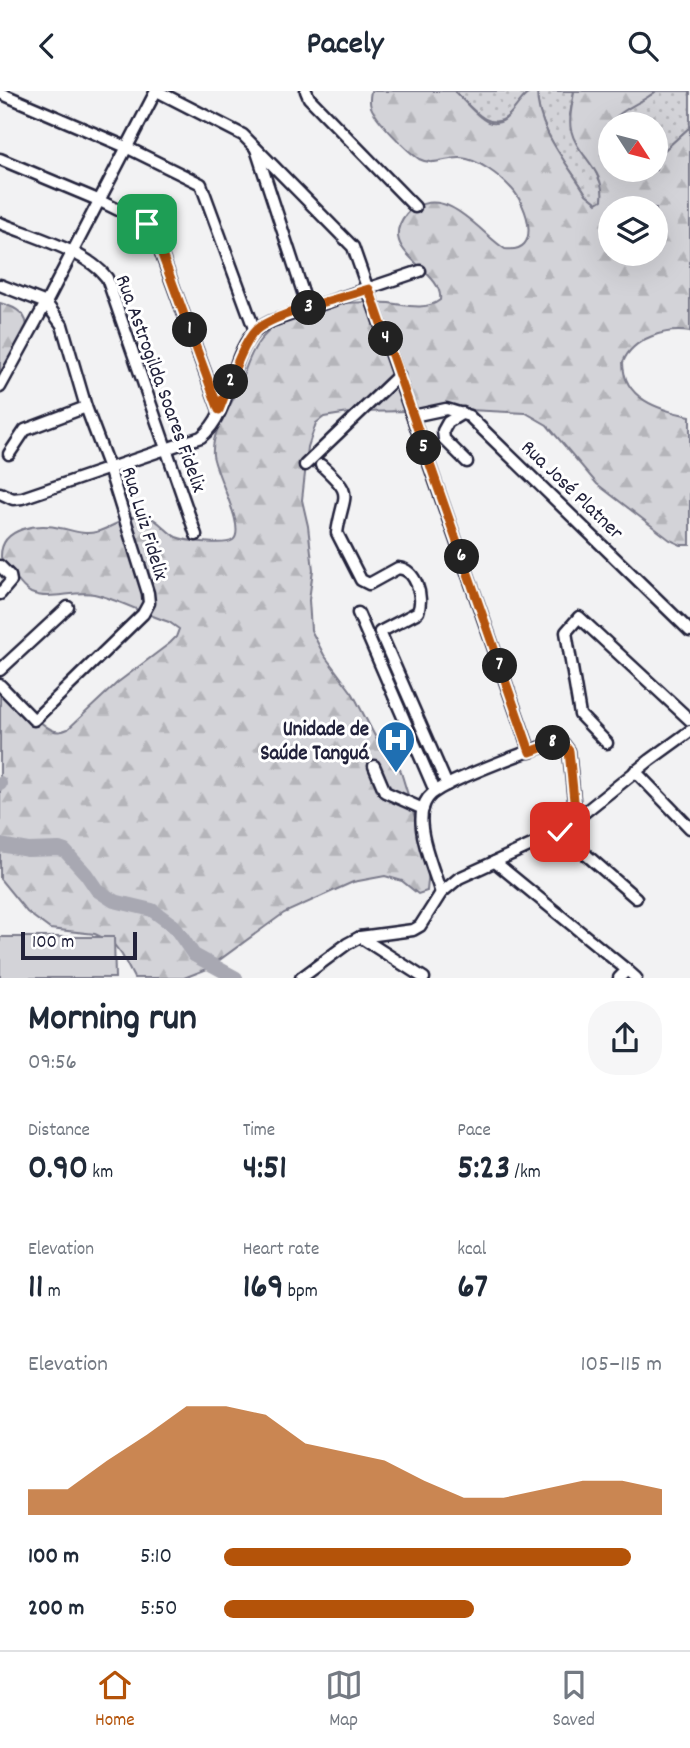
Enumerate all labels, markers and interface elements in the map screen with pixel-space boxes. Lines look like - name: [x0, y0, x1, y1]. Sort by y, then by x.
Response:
- text: Pacely: [306, 23, 384, 69]
- icon: back: [28, 27, 66, 65]
- icon: search: [624, 27, 662, 65]
- north arrow: [598, 112, 668, 182]
- map controls: [598, 112, 668, 266]
- pin: [117, 194, 177, 254]
- button: layers: [598, 196, 668, 266]
- icon: arrive: [128, 205, 166, 243]
- street label: Rua Astrogilda Soares Fidelix: [106, 271, 213, 497]
- pin: 3: [292, 291, 326, 325]
- text: 3: [304, 294, 313, 321]
- pin: 1: [172, 313, 208, 347]
- text: 1: [187, 316, 192, 343]
- pin: 4: [368, 321, 404, 357]
- text: 4: [382, 325, 389, 352]
- pin: 2: [214, 365, 248, 399]
- text: 2: [226, 368, 235, 395]
- pin: 5: [406, 431, 442, 465]
- text: 5: [419, 434, 428, 461]
- street label: Rua José Platner: [513, 434, 629, 548]
- street label: Rua Luiz Fidelix: [112, 463, 175, 584]
- pin: 6: [444, 539, 480, 575]
- text: 6: [457, 543, 466, 570]
- pin: 7: [482, 649, 518, 683]
- text: 7: [496, 652, 503, 679]
- place label: Unidade de Saúde Tanguá: [260, 716, 370, 770]
- hospital icon: Unidade de Saúde Tanguá: [375, 719, 417, 774]
- pin: 8: [536, 725, 570, 761]
- text: 8: [549, 729, 556, 756]
- pin: [530, 802, 590, 862]
- icon: check: [541, 813, 579, 851]
- scale bar: [21, 929, 136, 961]
- text: 100 m: [32, 930, 74, 957]
- text: Morning run: [28, 993, 197, 1048]
- button: share: [588, 1001, 662, 1075]
- text: 09:56: [28, 1047, 77, 1080]
- text: Distance: [28, 1118, 90, 1145]
- text: Time: [243, 1118, 275, 1145]
- text: Pace: [457, 1118, 491, 1145]
- text: 0.90: [28, 1145, 88, 1195]
- text: 4:51: [243, 1145, 287, 1195]
- text: 5:23: [457, 1145, 510, 1195]
- text: km: [88, 1160, 113, 1187]
- text: /km: [510, 1160, 541, 1187]
- text: Elevation: [28, 1237, 94, 1264]
- text: Heart rate: [243, 1237, 319, 1264]
- text: kcal: [457, 1237, 486, 1264]
- text: 11: [28, 1264, 43, 1314]
- text: 169: [243, 1264, 284, 1314]
- text: 67: [457, 1264, 488, 1314]
- text: m: [43, 1279, 61, 1306]
- text: bpm: [284, 1279, 318, 1306]
- text: Elevation: [28, 1349, 108, 1382]
- text: 105–115 m: [581, 1349, 662, 1382]
- text: 100 m: [28, 1541, 79, 1574]
- text: 5:10: [140, 1541, 172, 1574]
- text: 200 m: [28, 1593, 84, 1626]
- text: 5:50: [140, 1593, 178, 1626]
- tab: Home: [95, 1666, 135, 1735]
- tab: Map: [325, 1666, 363, 1735]
- tab: Saved: [553, 1666, 595, 1735]

